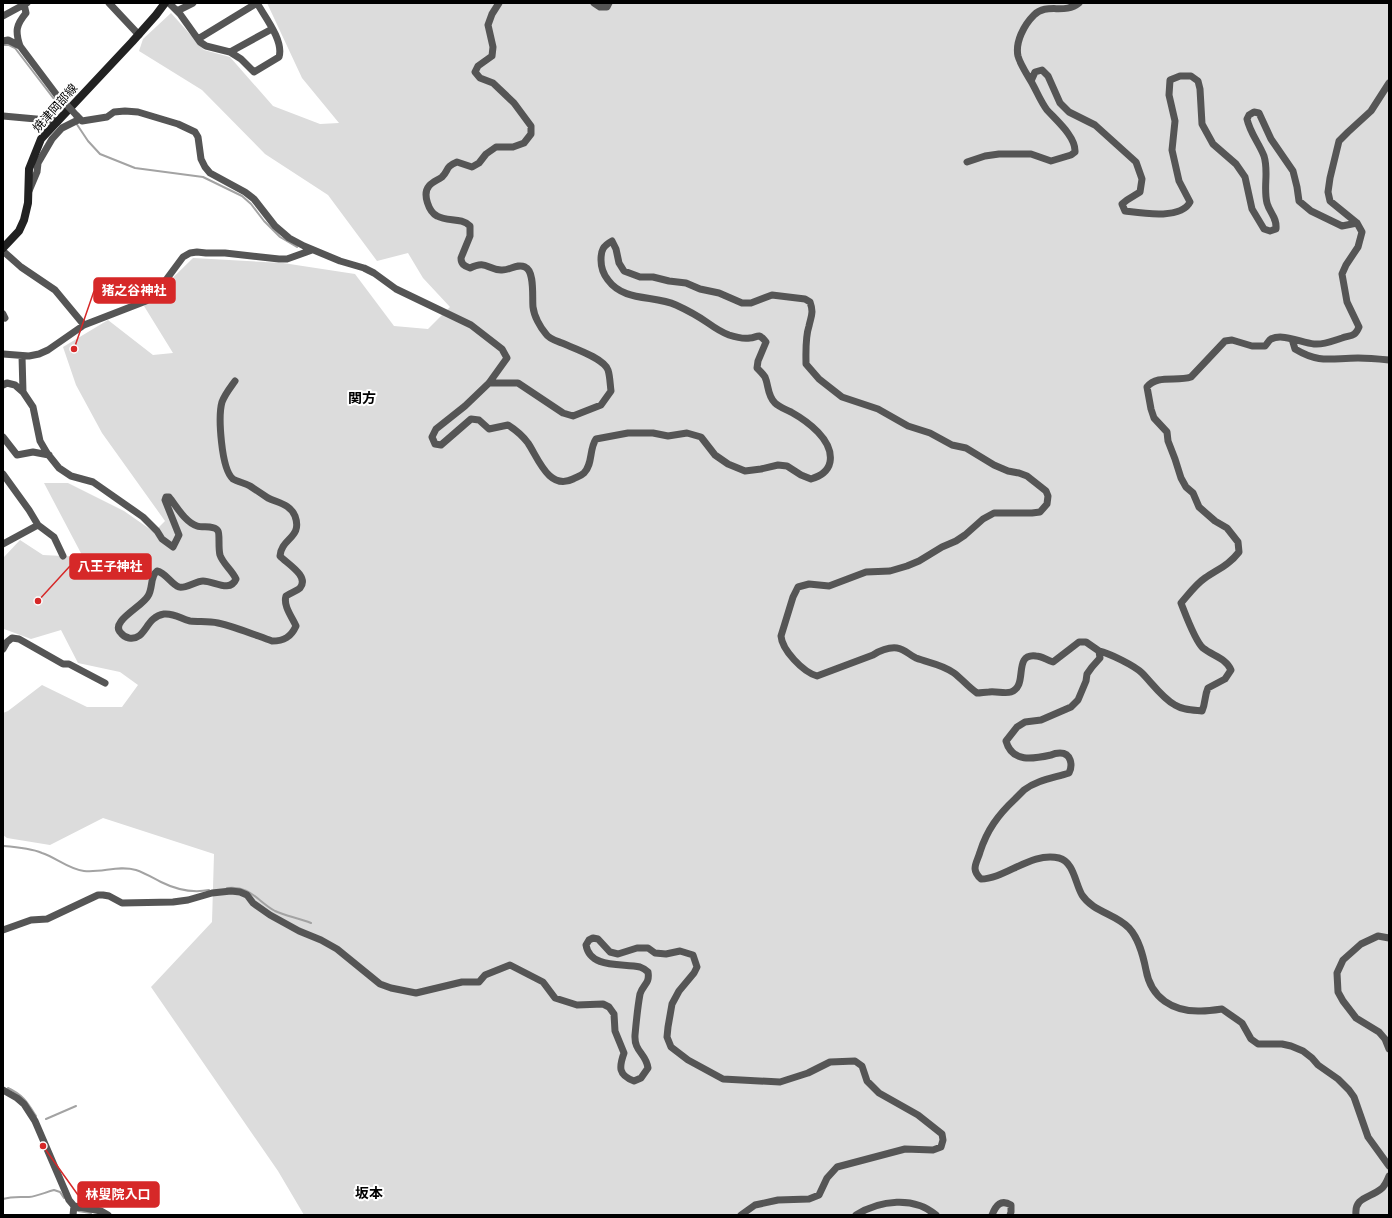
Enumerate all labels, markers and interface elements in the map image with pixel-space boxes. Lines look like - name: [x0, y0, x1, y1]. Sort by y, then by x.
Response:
- street label: 焼津岡部線: [30, 81, 80, 135]
- callout: 猪之谷神社: [94, 278, 175, 303]
- text: 猪之谷神社: [101, 283, 167, 298]
- district label: 関方: [348, 390, 376, 406]
- callout: 八王子神社: [70, 554, 151, 579]
- text: 八王子神社: [77, 559, 143, 574]
- callout: 林叟院入口: [78, 1182, 159, 1207]
- district label: 坂本: [355, 1185, 383, 1201]
- text: 林叟院入口: [85, 1187, 151, 1202]

